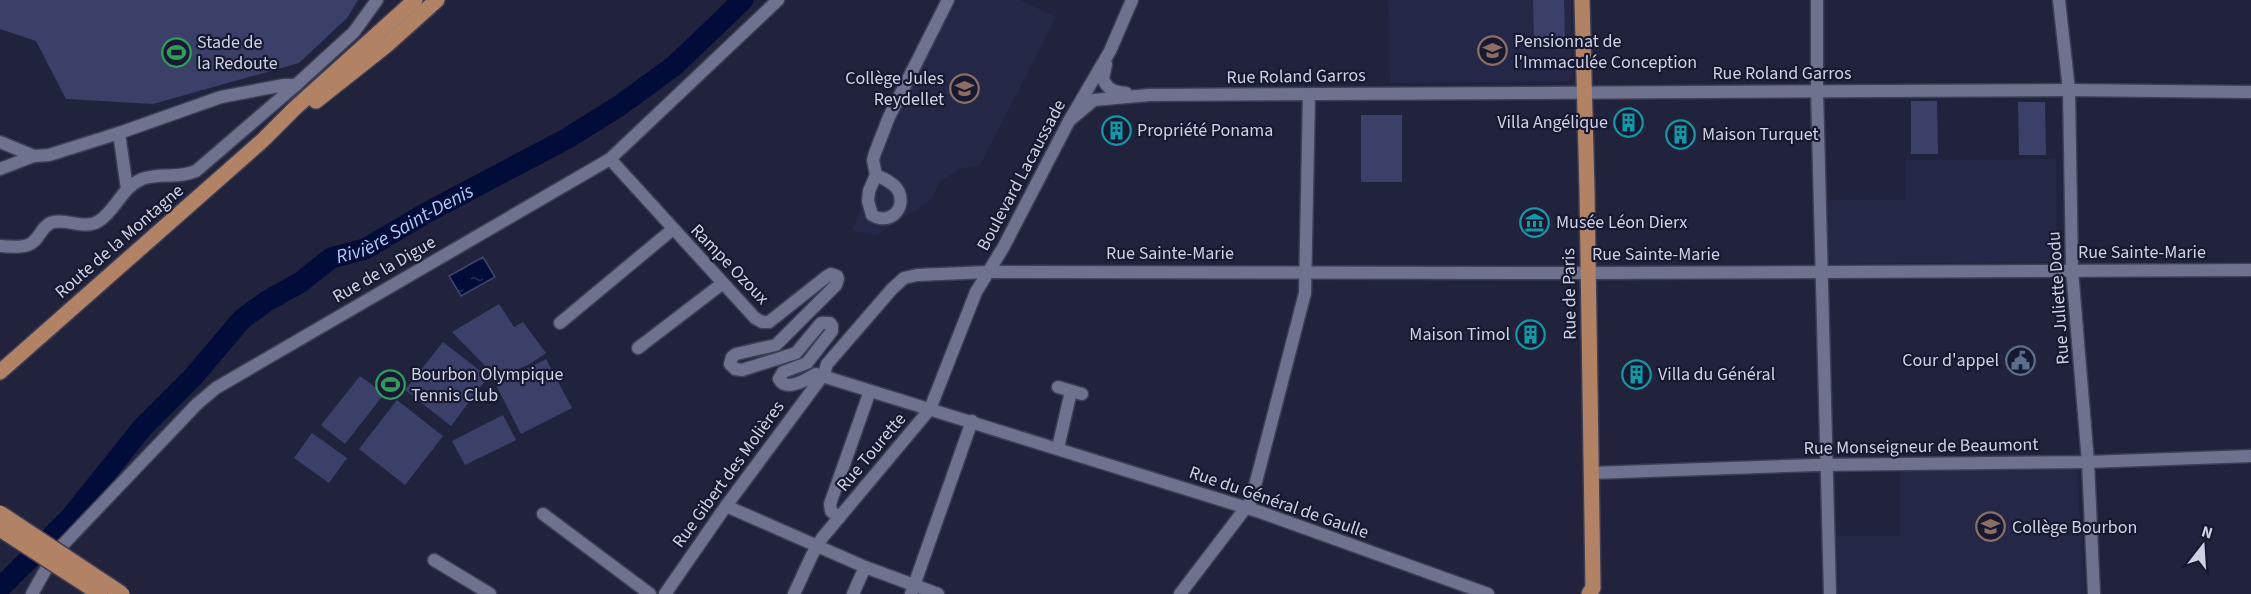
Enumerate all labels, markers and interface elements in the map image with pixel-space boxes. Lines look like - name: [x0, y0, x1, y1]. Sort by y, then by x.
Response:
- place label: Pensionnat de l'Immaculée Conception: [1514, 29, 1697, 75]
- place label: Stade de la Redoute: [197, 30, 278, 76]
- school or university icon: Pensionnat de l'Immaculée Conception: [1477, 35, 1509, 67]
- sports icon: Stade de la Redoute: [160, 36, 192, 68]
- street label: Rue Roland Garros: [1712, 61, 1852, 86]
- street label: Rue Roland Garros: [1226, 63, 1366, 90]
- place label: Collège Jules Reydellet: [845, 66, 944, 112]
- school or university icon: Collège Jules Reydellet: [949, 72, 981, 104]
- street label: Boulevard Lacaussade: [971, 95, 1072, 255]
- building icon: Villa Angélique: [1613, 106, 1645, 138]
- place label: Villa Angélique: [1497, 110, 1608, 135]
- building icon: Propriété Ponama: [1100, 114, 1132, 146]
- place label: Propriété Ponama: [1137, 118, 1273, 143]
- building icon: Maison Turquet: [1665, 118, 1697, 150]
- place label: Maison Turquet: [1702, 122, 1819, 147]
- water label: Rivière Saint-Denis: [333, 177, 479, 271]
- street label: Route de la Montagne: [50, 178, 189, 304]
- museum icon: Musée Léon Dierx: [1519, 206, 1551, 238]
- place label: Musée Léon Dierx: [1556, 210, 1687, 235]
- street label: Rampe Ozoux: [685, 218, 775, 310]
- street label: Rue de la Digue: [328, 230, 441, 309]
- street label: Rue Juliette Dodu: [2041, 231, 2076, 365]
- street label: Rue Sainte-Marie: [2078, 240, 2206, 265]
- street label: Rue Sainte-Marie: [1106, 241, 1234, 266]
- street label: Rue Sainte-Marie: [1592, 242, 1720, 267]
- street label: Rue de Paris: [1556, 248, 1583, 340]
- building icon: Maison Timol: [1515, 318, 1547, 350]
- place label: Maison Timol: [1409, 322, 1510, 347]
- public building icon: Cour d'appel: [2004, 344, 2036, 376]
- place label: Cour d'appel: [1902, 348, 1999, 373]
- building icon: Villa du Général: [1621, 358, 1653, 390]
- place label: Bourbon Olympique Tennis Club: [411, 362, 564, 408]
- place label: Villa du Général: [1658, 362, 1775, 387]
- sports icon: Bourbon Olympique Tennis Club: [374, 368, 406, 400]
- street label: Rue Gibert des Molières: [666, 396, 790, 553]
- street label: Rue Tourette: [831, 408, 912, 497]
- street label: Rue Monseigneur de Beaumont: [1803, 432, 2039, 461]
- street label: Rue du Général de Gaulle: [1186, 460, 1372, 545]
- school or university icon: Collège Bourbon: [1975, 511, 2007, 543]
- place label: Collège Bourbon: [2012, 515, 2137, 540]
- north arrow: [2173, 516, 2233, 576]
- text: N: [2199, 521, 2215, 545]

